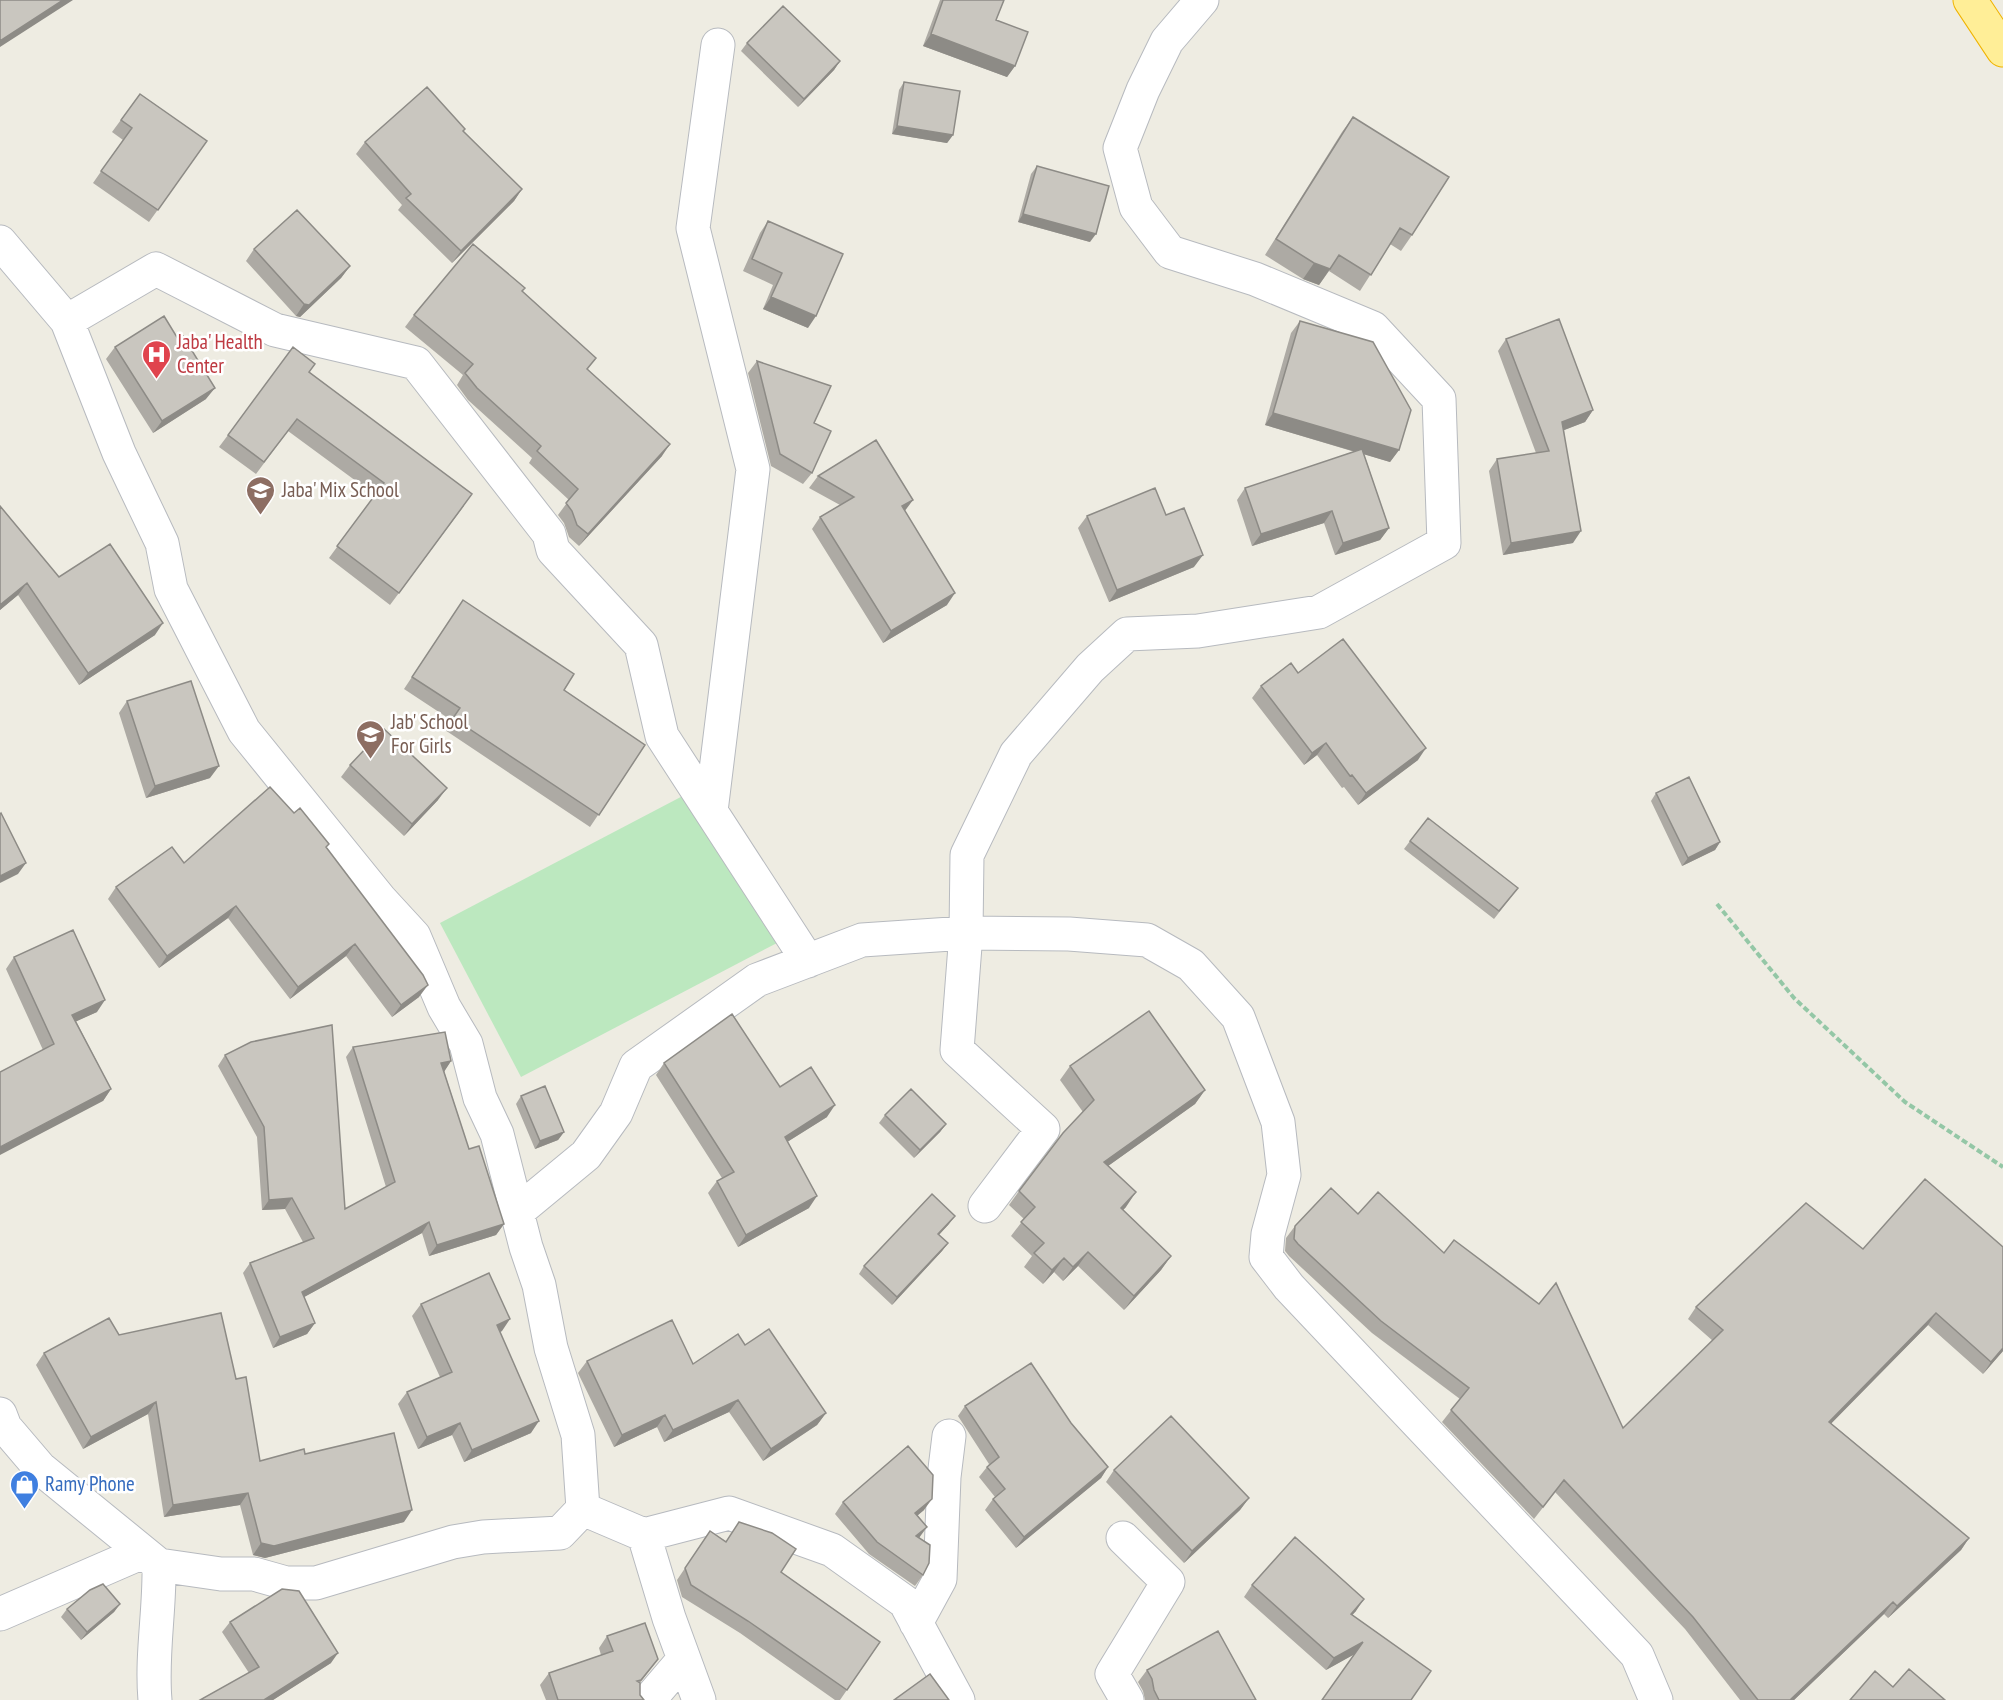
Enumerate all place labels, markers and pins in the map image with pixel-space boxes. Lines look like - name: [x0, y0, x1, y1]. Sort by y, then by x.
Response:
- place label: Jaba' Health Center: [176, 328, 263, 379]
- hospital icon: Jaba' Health Center: [140, 338, 172, 380]
- school or university icon: Jaba' Mix School: [245, 474, 277, 516]
- place label: Jaba' Mix School: [281, 476, 399, 503]
- place label: Jab' School For Girls: [390, 708, 468, 759]
- school or university icon: Jab' School For Girls: [354, 718, 386, 760]
- shop icon: Ramy Phone: [8, 1468, 40, 1510]
- place label: Ramy Phone: [45, 1470, 135, 1497]

